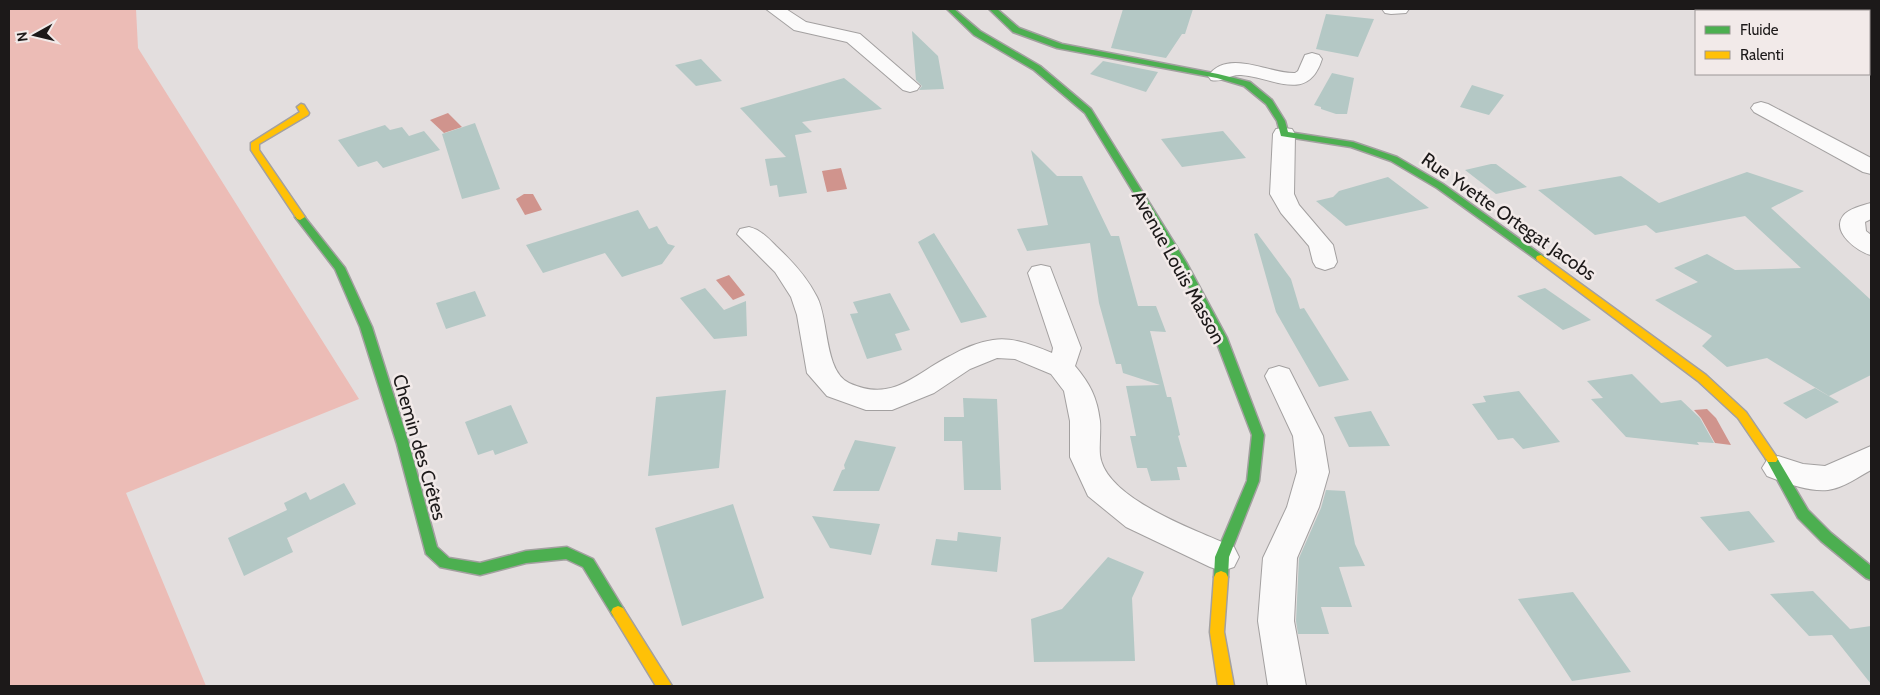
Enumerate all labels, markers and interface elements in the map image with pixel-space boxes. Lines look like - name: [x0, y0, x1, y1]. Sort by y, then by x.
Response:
- north arrow: [10, 10, 60, 60]
- legend: [1695, 10, 1870, 75]
- text: Fluide: [1740, 21, 1779, 39]
- text: N: [13, 31, 32, 43]
- text: Ralenti: [1740, 46, 1784, 64]
- street label: Rue Yvette Ortegat Jacobs: [1417, 147, 1600, 285]
- street label: Avenue Louis Masson: [1127, 187, 1230, 348]
- street label: Chemin des Crêtes: [388, 372, 451, 523]

